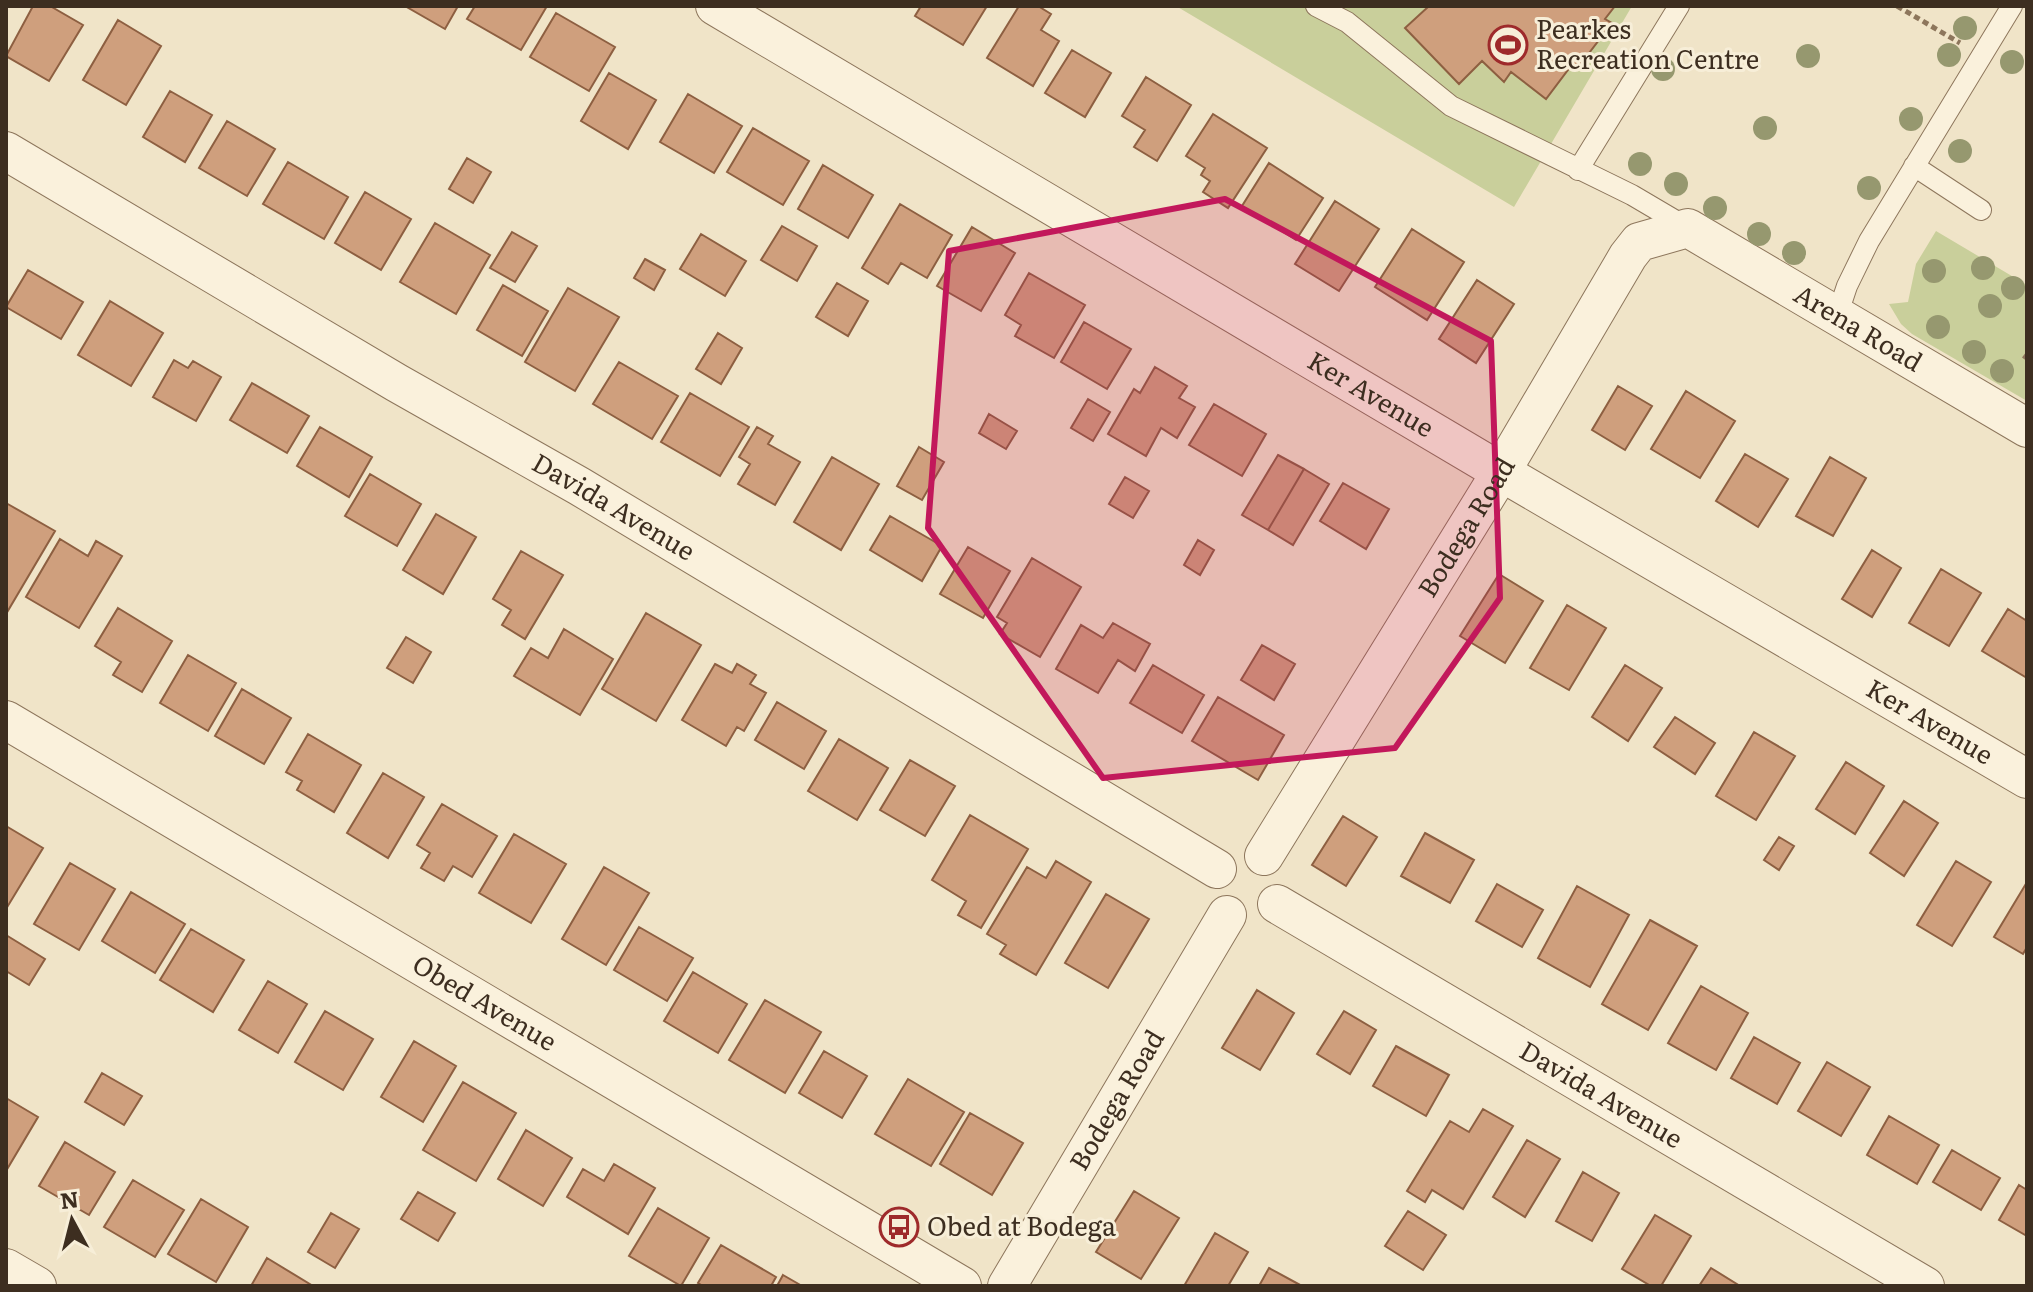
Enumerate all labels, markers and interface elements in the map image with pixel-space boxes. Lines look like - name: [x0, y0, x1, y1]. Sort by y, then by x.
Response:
- place label: Pearkes Recreation Centre: [1536, 8, 1759, 77]
- sports icon: Pearkes Recreation Centre: [1487, 24, 1529, 66]
- street label: Arena Road: [1788, 273, 1931, 379]
- street label: Ker Avenue: [1301, 340, 1442, 445]
- street label: Davida Avenue: [526, 442, 703, 568]
- street label: Bodega Road: [1406, 449, 1523, 604]
- street label: Ker Avenue: [1860, 668, 2002, 772]
- street label: Obed Avenue: [406, 943, 565, 1059]
- street label: Bodega Road: [1058, 1021, 1172, 1177]
- street label: Davida Avenue: [1513, 1029, 1691, 1156]
- north arrow: [32, 1180, 112, 1260]
- text: N: [58, 1181, 81, 1216]
- place label: Obed at Bodega: [927, 1205, 1116, 1244]
- bus stop icon: Obed at Bodega: [878, 1206, 920, 1248]

